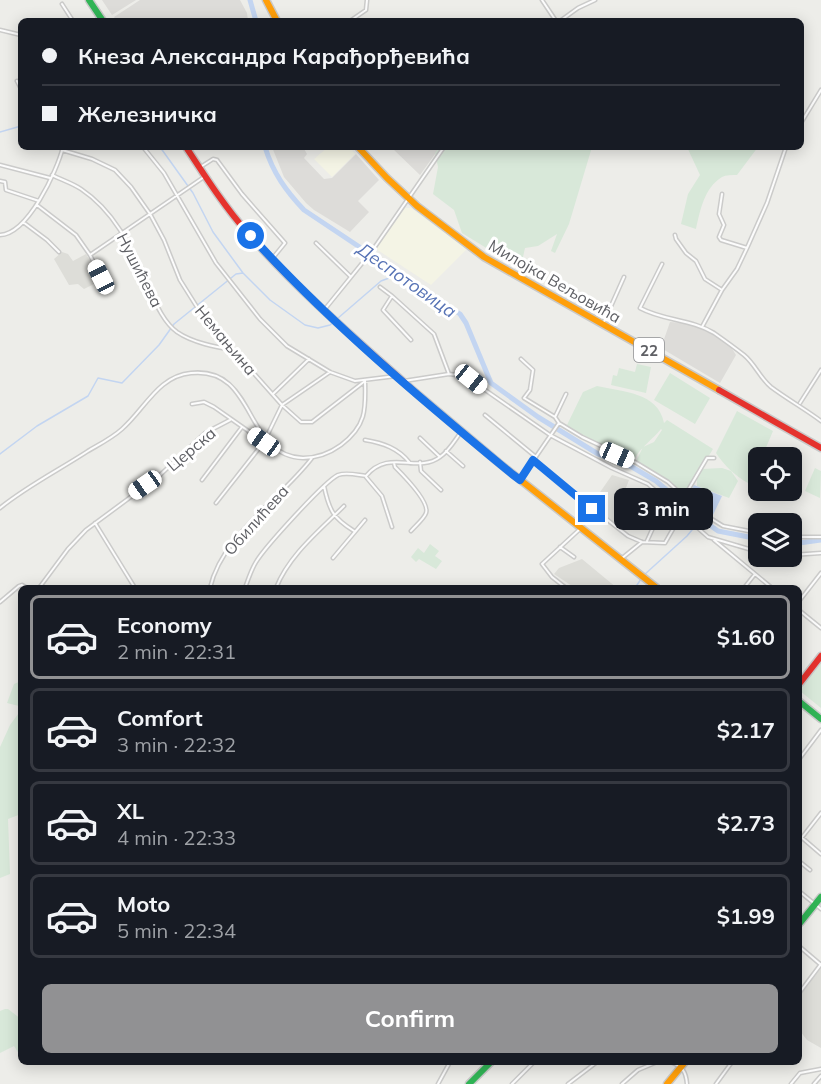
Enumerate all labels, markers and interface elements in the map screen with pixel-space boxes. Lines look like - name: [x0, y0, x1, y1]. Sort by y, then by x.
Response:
- text: Кнеза Александра Карађорђевића: [78, 42, 470, 70]
- text: Железничка: [78, 100, 217, 128]
- route start: [237, 222, 264, 249]
- street label: Нушићева: [113, 230, 167, 310]
- street label: Милојка Вељовића: [485, 235, 625, 327]
- water label: Деспотовица: [352, 237, 461, 323]
- car: [85, 257, 117, 297]
- street label: Немањина: [191, 301, 261, 379]
- road number: 22: [634, 338, 664, 362]
- car: [451, 361, 491, 397]
- street label: Церска: [162, 423, 220, 475]
- car: [244, 424, 284, 460]
- car: [597, 439, 637, 471]
- map controls: [748, 447, 802, 567]
- button: locate: [748, 447, 802, 501]
- car: [125, 467, 165, 503]
- street label: Обилићева: [219, 481, 293, 559]
- callout: 3 min: [613, 488, 712, 530]
- route end: [578, 495, 605, 522]
- text: 3 min: [637, 496, 690, 521]
- button: layers: [748, 513, 802, 567]
- icon: car: [45, 610, 99, 664]
- text: Economy: [117, 611, 212, 639]
- text: $1.60: [717, 623, 775, 651]
- text: 2 min · 22:31: [117, 639, 236, 664]
- icon: car: [45, 703, 99, 757]
- text: Comfort: [117, 704, 203, 732]
- text: $2.17: [717, 716, 775, 744]
- text: 3 min · 22:32: [117, 732, 236, 757]
- icon: car: [45, 796, 99, 850]
- text: XL: [117, 797, 144, 825]
- text: $2.73: [717, 809, 775, 837]
- text: 4 min · 22:33: [117, 825, 236, 850]
- icon: car: [45, 889, 99, 943]
- text: Moto: [117, 890, 170, 918]
- text: $1.99: [717, 902, 775, 930]
- text: 5 min · 22:34: [117, 918, 236, 943]
- button: Confirm: [42, 984, 778, 1053]

